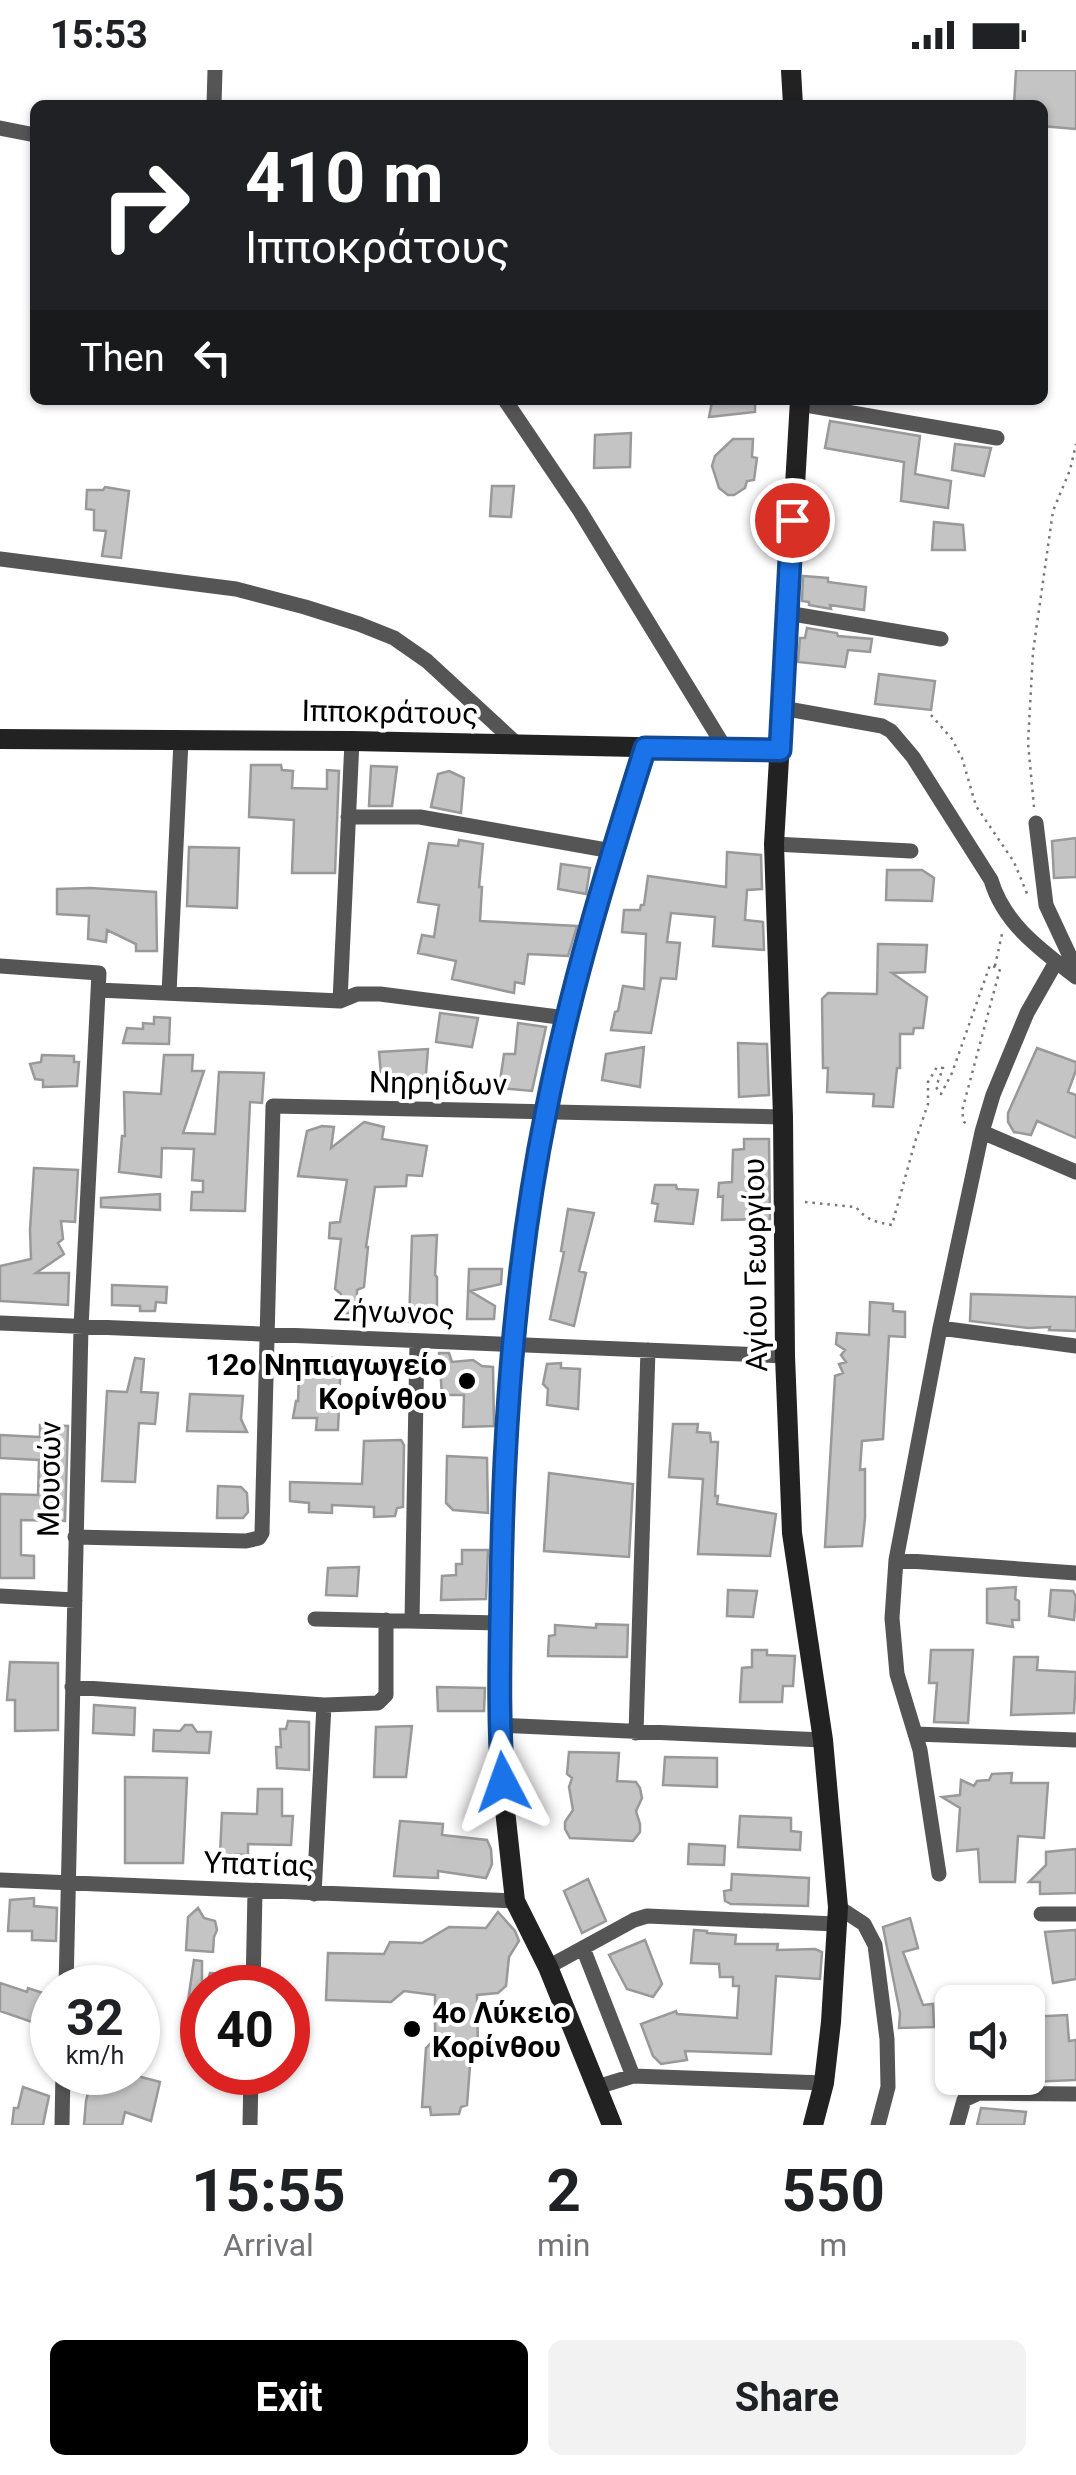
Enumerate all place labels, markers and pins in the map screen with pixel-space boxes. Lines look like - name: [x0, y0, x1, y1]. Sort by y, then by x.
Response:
- pin: [750, 478, 835, 563]
- place label: 12ο Νηπιαγωγείο Κορίνθου: [205, 1347, 447, 1416]
- marker: 12ο Νηπιαγωγείο Κορίνθου: [456, 1370, 478, 1392]
- place label: 4ο Λύκειο Κορίνθου: [432, 1995, 571, 2064]
- marker: 4ο Λύκειο Κορίνθου: [401, 2018, 423, 2040]

